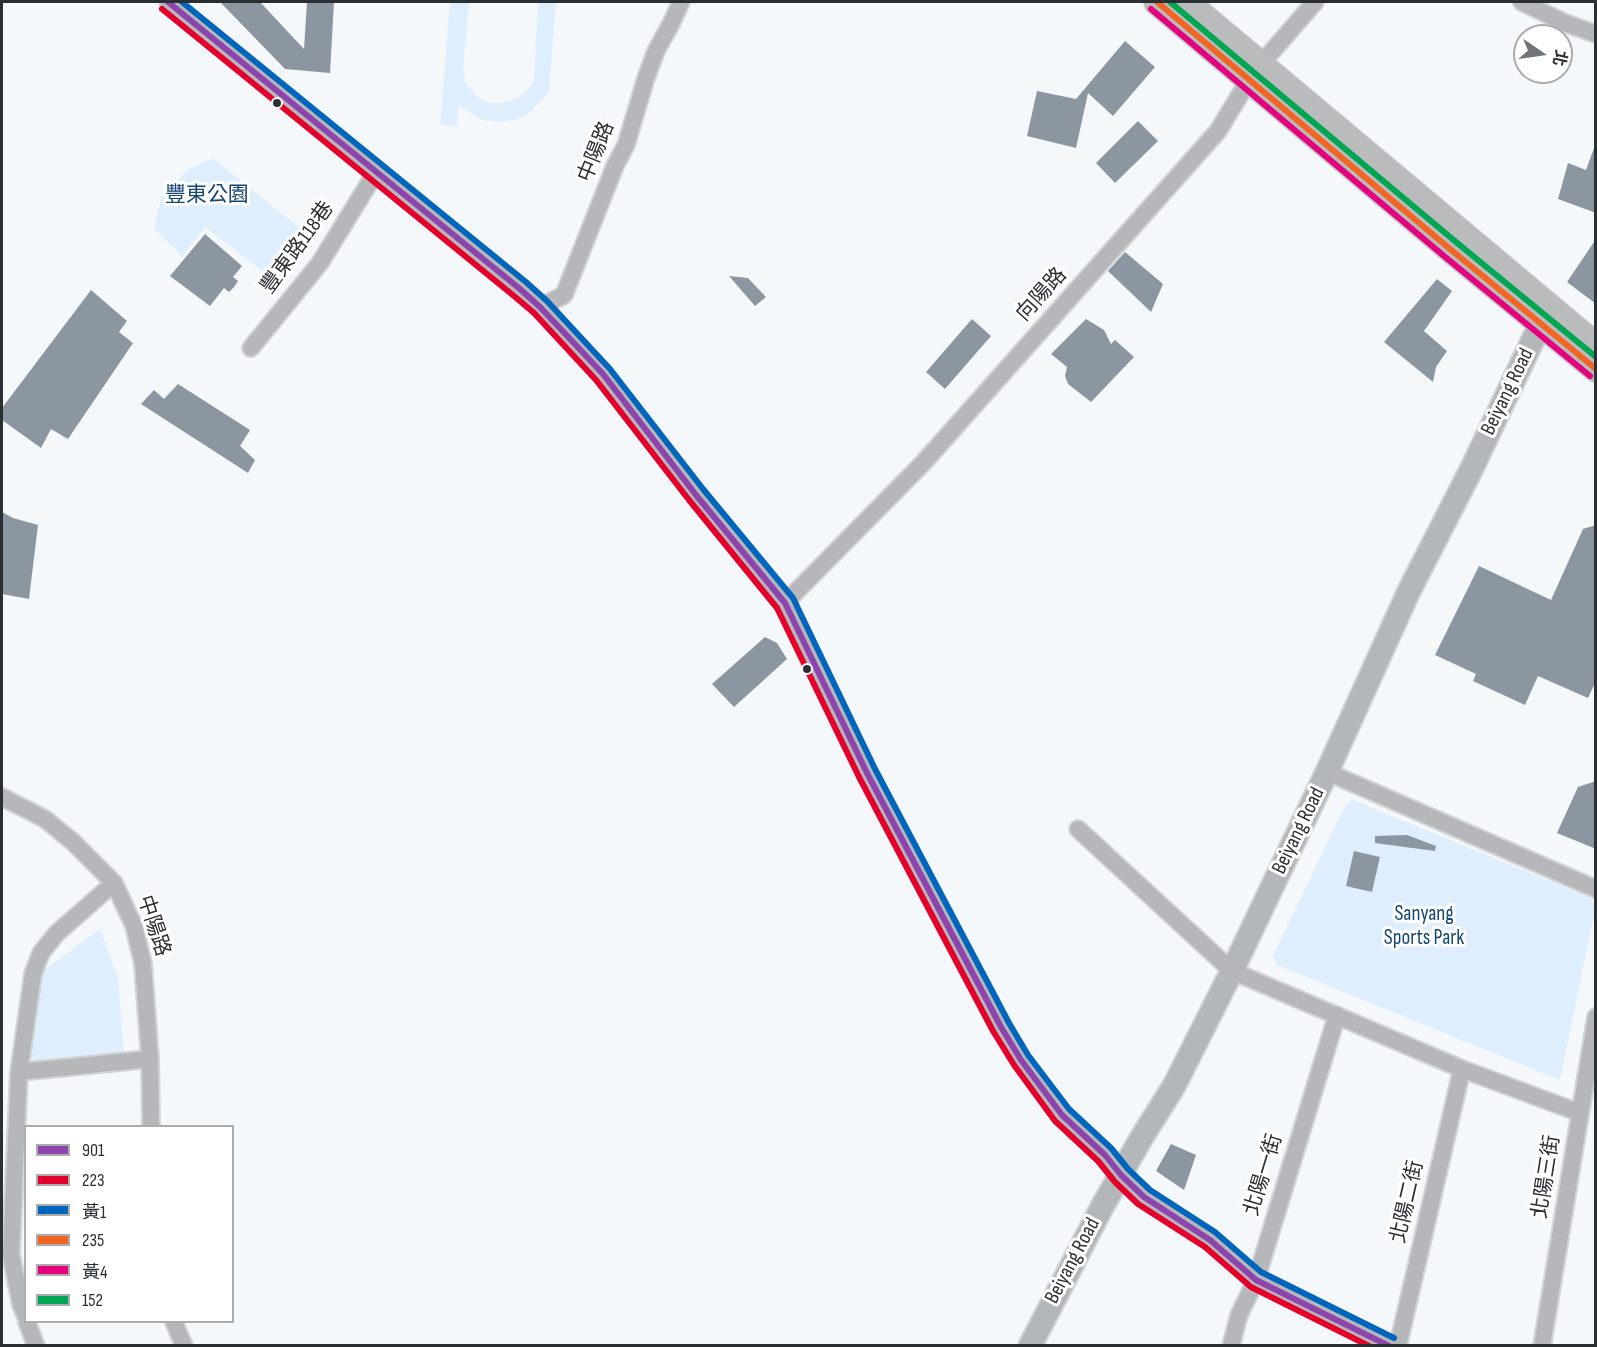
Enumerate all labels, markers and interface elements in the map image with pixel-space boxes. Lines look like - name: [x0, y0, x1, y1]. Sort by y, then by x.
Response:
- north arrow: [1513, 24, 1573, 84]
- text: 北: [1548, 48, 1570, 68]
- unlabelled marker: [271, 97, 283, 109]
- street label: 中陽路: [574, 118, 620, 186]
- park label: 豐東公園: [165, 183, 249, 209]
- street label: 豐東路118巷: [256, 197, 340, 299]
- street label: 向陽路: [1012, 263, 1072, 327]
- street label: Beiyang Road: [1476, 345, 1540, 439]
- unlabelled marker: [801, 663, 813, 675]
- street label: Beiyang Road: [1267, 784, 1331, 878]
- street label: 中陽路: [131, 892, 175, 960]
- park label: Sanyang Sports Park: [1384, 902, 1464, 952]
- legend: [24, 1125, 234, 1323]
- street label: 北陽一街: [1240, 1131, 1288, 1219]
- street label: 北陽三街: [1528, 1134, 1566, 1220]
- text: 901: [82, 1140, 104, 1161]
- street label: 北陽二街: [1386, 1158, 1430, 1246]
- text: 223: [82, 1170, 104, 1191]
- text: 黃1: [82, 1202, 106, 1223]
- street label: Beiyang Road: [1040, 1214, 1106, 1308]
- text: 235: [82, 1230, 104, 1251]
- text: 黃4: [82, 1262, 108, 1283]
- text: 152: [82, 1290, 103, 1311]

